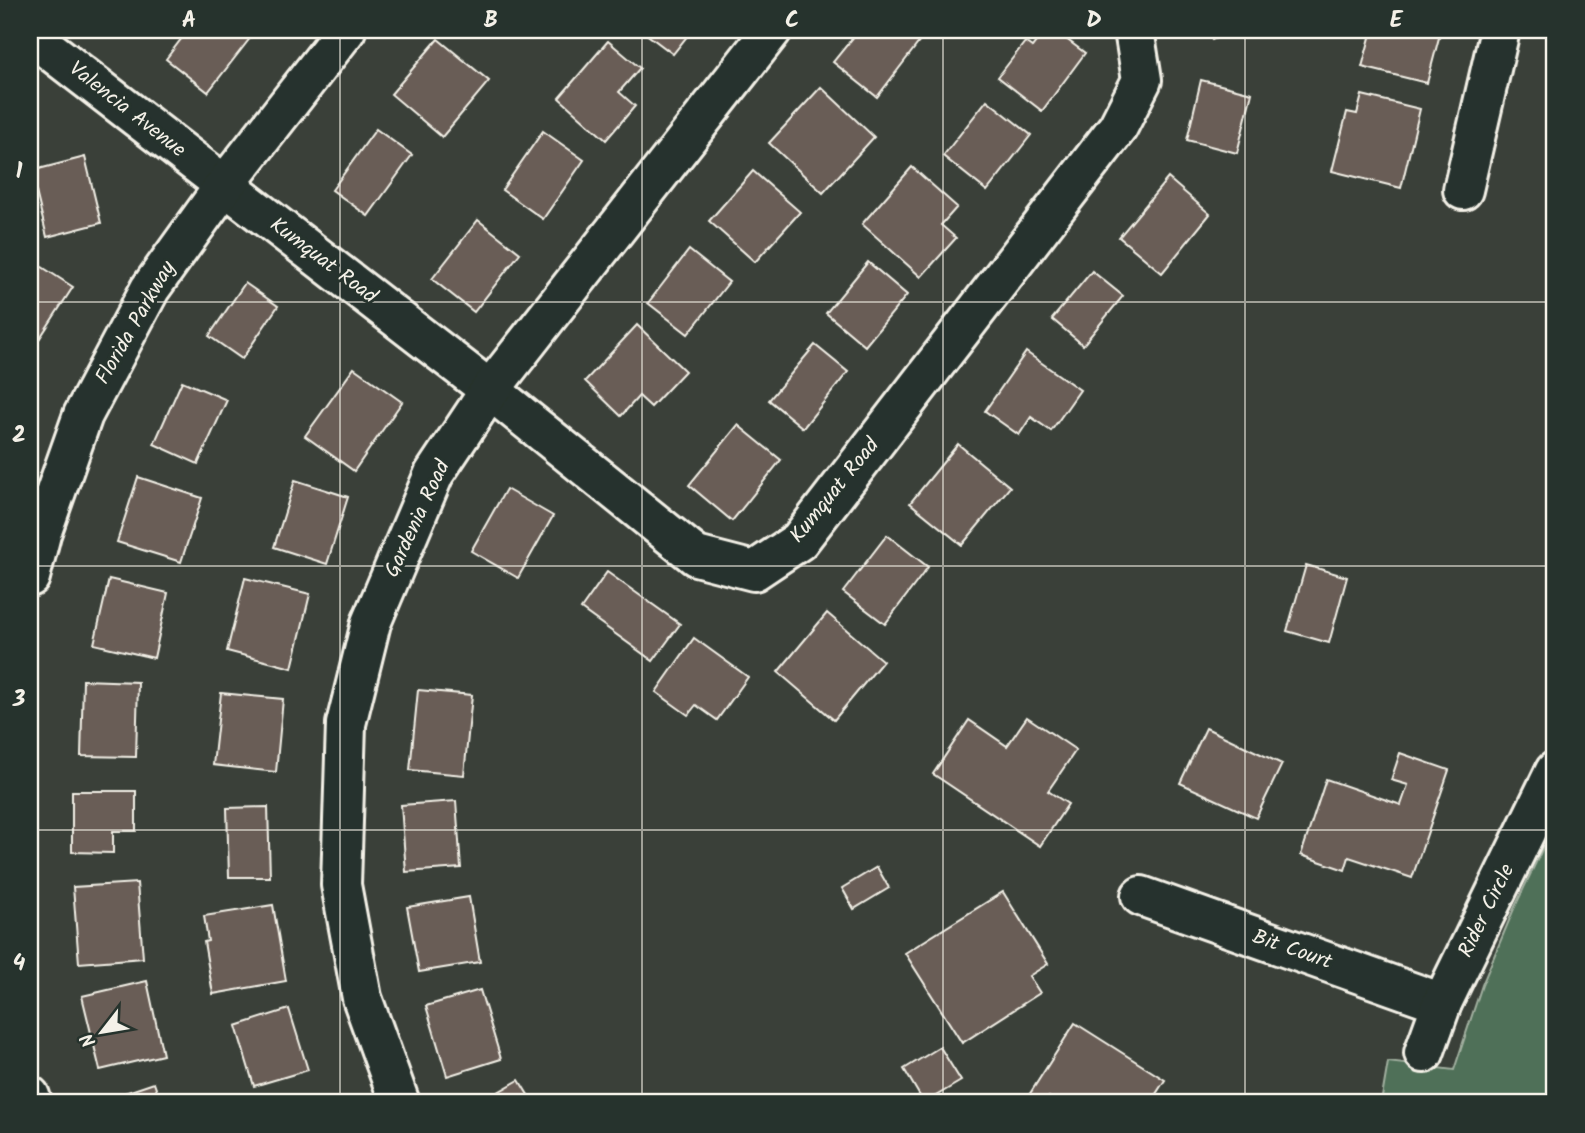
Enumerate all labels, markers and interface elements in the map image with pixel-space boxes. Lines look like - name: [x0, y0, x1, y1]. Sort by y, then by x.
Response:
- text: A: [182, 3, 196, 39]
- text: B: [484, 3, 498, 39]
- text: C: [785, 3, 799, 39]
- text: D: [1086, 3, 1102, 39]
- text: E: [1390, 3, 1404, 39]
- street label: Valencia Avenue: [61, 54, 193, 167]
- text: 1: [16, 154, 23, 190]
- street label: Kumquat Road: [262, 209, 384, 313]
- street label: Florida Parkway: [87, 255, 185, 391]
- text: 2: [12, 418, 26, 454]
- street label: Kumquat Road: [782, 431, 888, 551]
- street label: Gardenia Road: [376, 454, 460, 583]
- text: 3: [12, 682, 26, 718]
- street label: Rider Circle: [1450, 858, 1524, 964]
- street label: Bit Court: [1248, 921, 1337, 979]
- text: 4: [13, 946, 26, 982]
- north arrow: [66, 996, 136, 1066]
- text: N: [73, 1027, 105, 1053]

